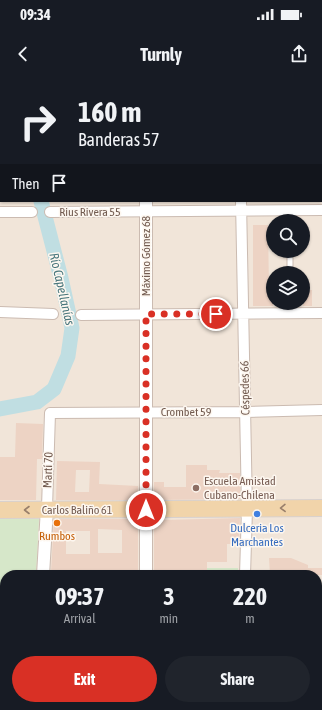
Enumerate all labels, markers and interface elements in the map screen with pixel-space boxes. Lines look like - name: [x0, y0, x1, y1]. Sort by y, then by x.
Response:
- text: 09:34: [20, 6, 51, 23]
- icon: back: [12, 43, 34, 65]
- icon: share: [288, 43, 310, 65]
- text: Turnly: [140, 44, 182, 65]
- icon: right: [12, 96, 64, 148]
- text: 160 m: [78, 96, 141, 128]
- text: Banderas 57: [78, 129, 159, 150]
- icon: arrive: [48, 172, 70, 194]
- text: Then: [12, 175, 40, 192]
- street label: Rius Rivera 55: [59, 205, 121, 219]
- map controls: [266, 214, 310, 310]
- button: search: [266, 214, 310, 258]
- street label: Máximo Gómez 68: [139, 215, 153, 296]
- water label: Río Capellanías: [46, 251, 78, 327]
- button: layers: [266, 266, 310, 310]
- pin: [199, 297, 233, 331]
- icon: arrive: [205, 303, 227, 325]
- street label: Céspedes 66: [238, 360, 252, 415]
- street label: Crombet 59: [161, 405, 212, 419]
- street label: Martí 70: [40, 451, 56, 488]
- place label: Escuela Amistad Cubano-Chilena: [204, 474, 276, 502]
- marker: Escuela Amistad Cubano-Chilena: [191, 483, 201, 493]
- position arrow: [125, 489, 167, 531]
- street label: Carlos Baliño 61: [42, 503, 113, 517]
- one-way arrow: [280, 504, 286, 513]
- one-way arrow: [24, 506, 30, 514]
- marker: Dulceria Los Marchantes: [252, 509, 262, 519]
- marker: Rumbos: [52, 518, 62, 528]
- place label: Dulceria Los Marchantes: [230, 521, 284, 549]
- place label: Rumbos: [39, 529, 75, 543]
- text: 09:37: [55, 583, 104, 610]
- text: 3: [163, 583, 174, 610]
- text: 220: [233, 583, 267, 610]
- text: Arrival: [64, 611, 96, 626]
- text: min: [159, 611, 178, 626]
- text: m: [245, 611, 255, 626]
- button: Exit: [12, 656, 157, 702]
- button: Share: [165, 656, 310, 702]

